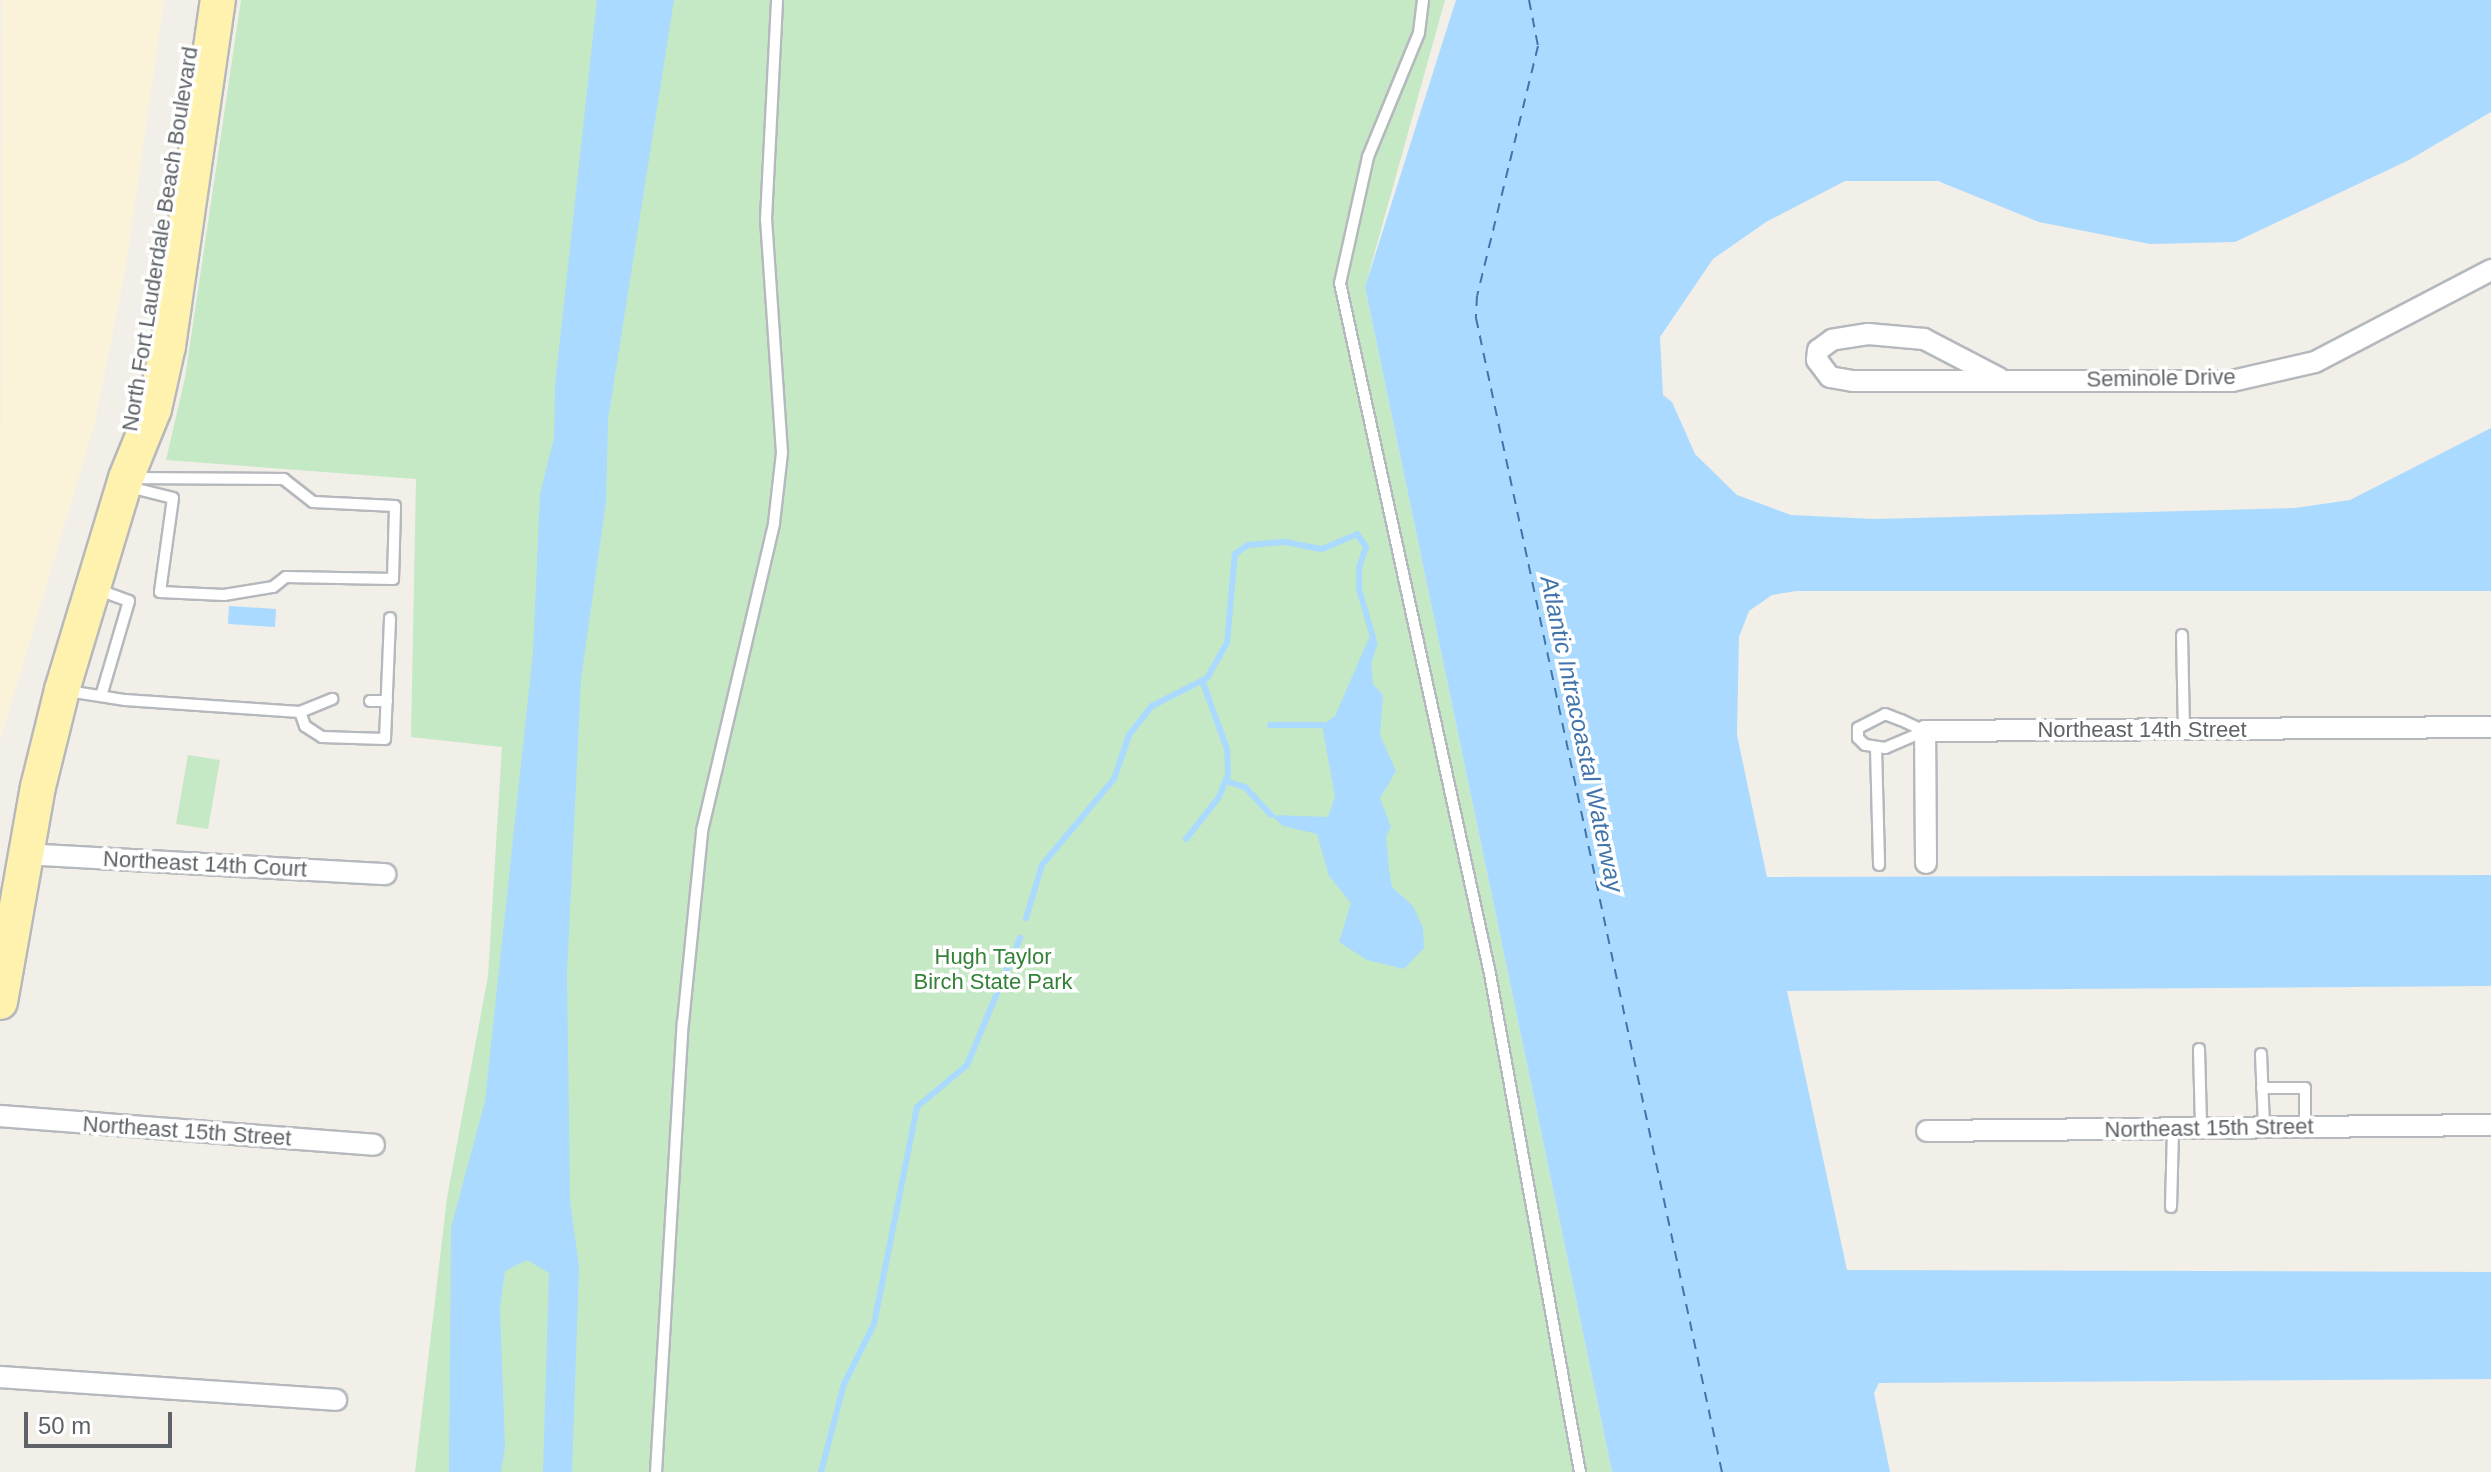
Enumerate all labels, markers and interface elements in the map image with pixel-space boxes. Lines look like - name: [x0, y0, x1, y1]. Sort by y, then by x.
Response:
- street label: North Fort Lauderdale Beach Boulevard: [117, 45, 203, 433]
- street label: Seminole Drive: [2086, 364, 2236, 392]
- water label: Atlantic Intracoastal Waterway: [1534, 573, 1630, 895]
- street label: Northeast 14th Street: [2037, 717, 2247, 743]
- street label: Northeast 14th Court: [102, 845, 308, 883]
- park label: Hugh Taylor Birch State Park: [914, 943, 1072, 994]
- street label: Northeast 15th Street: [82, 1111, 292, 1151]
- street label: Northeast 15th Street: [2104, 1113, 2314, 1143]
- scale bar: [28, 1396, 176, 1446]
- text: 50 m: [38, 1412, 91, 1439]

